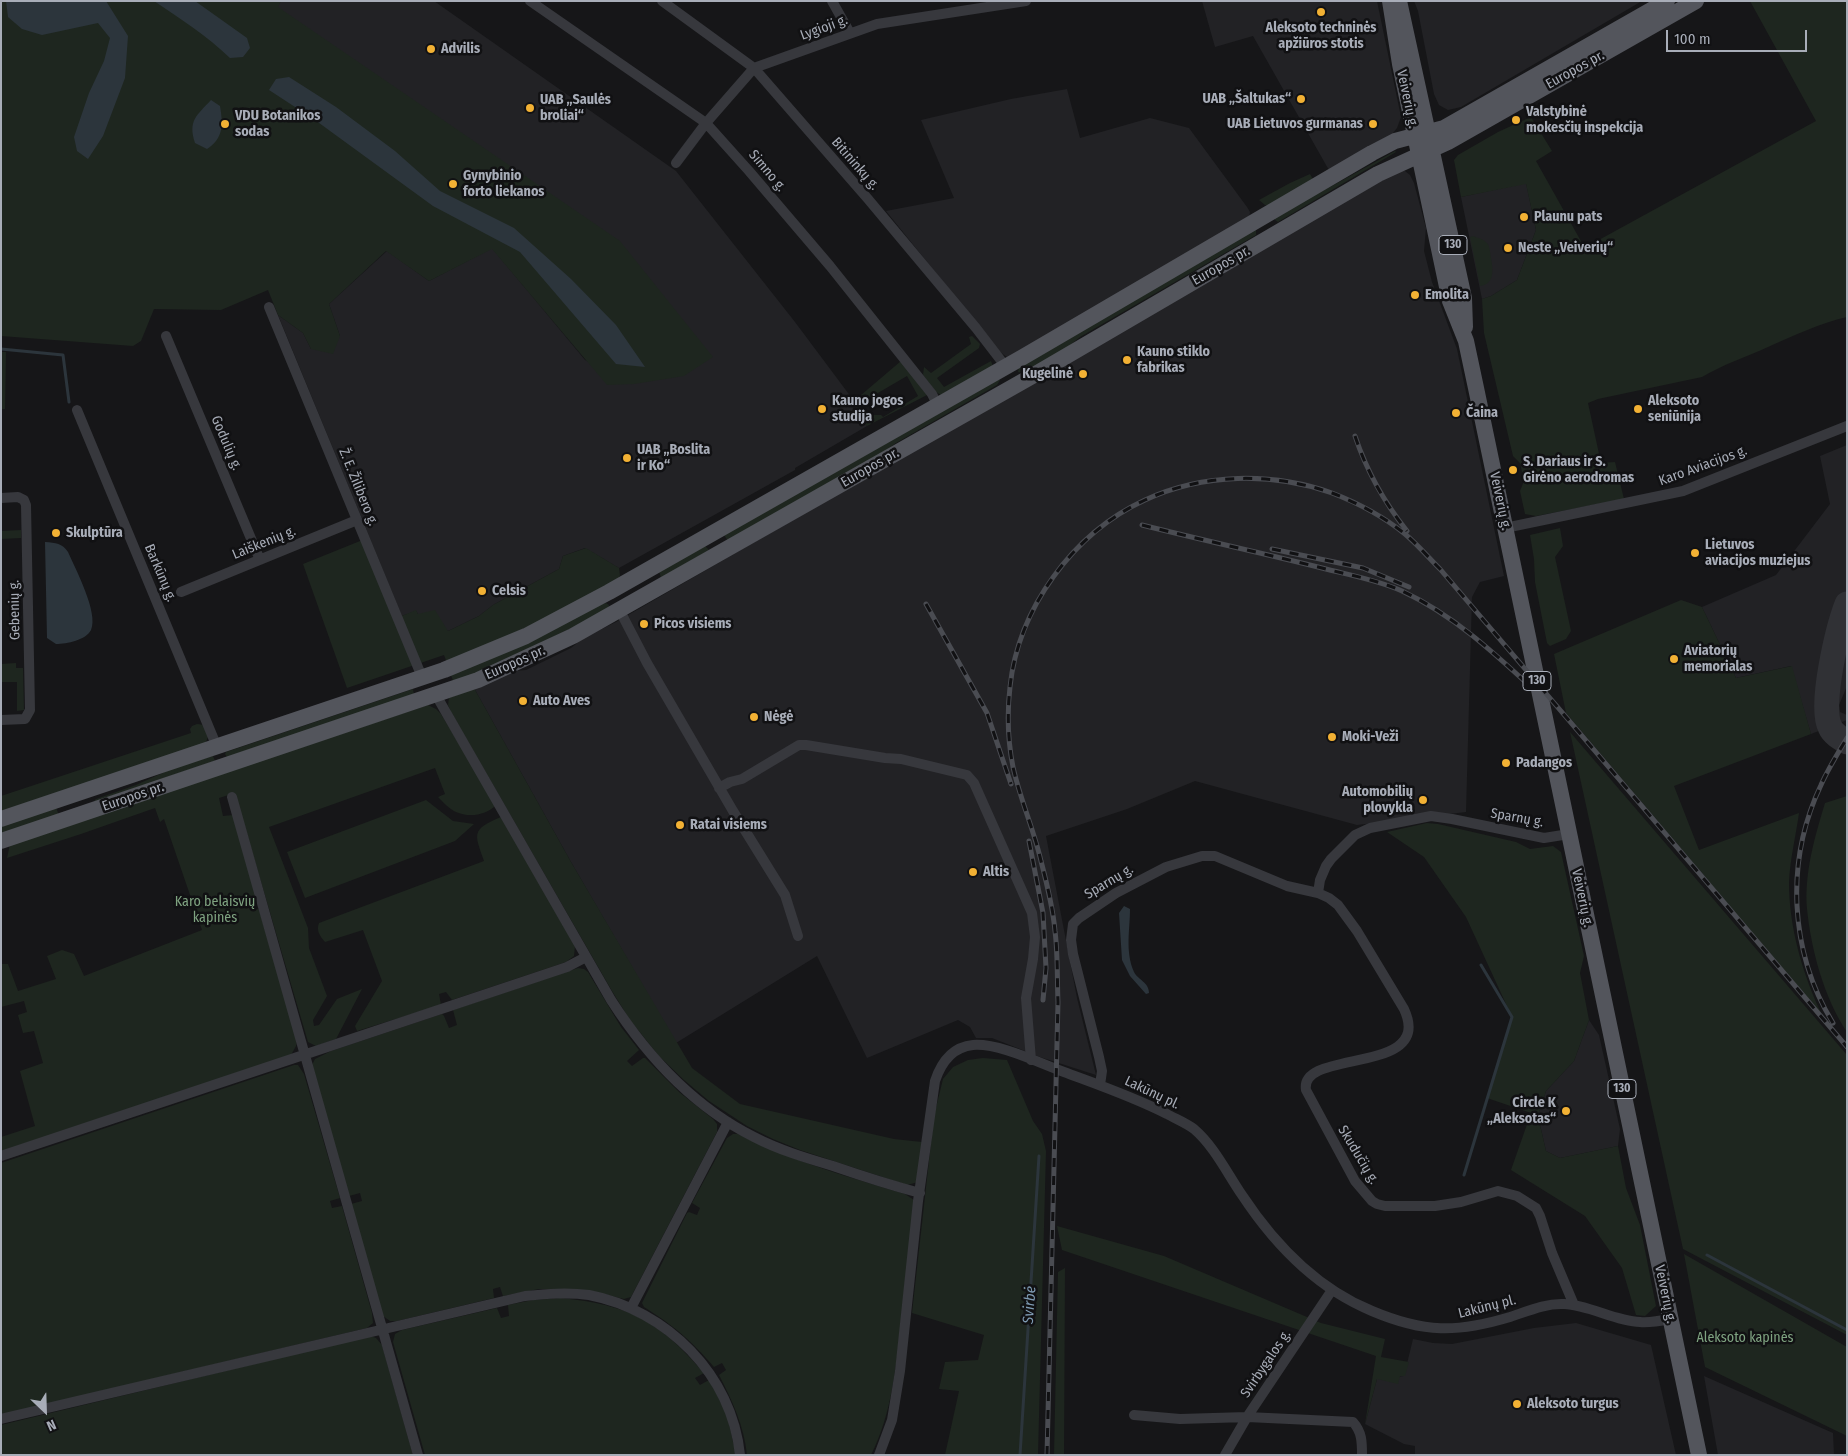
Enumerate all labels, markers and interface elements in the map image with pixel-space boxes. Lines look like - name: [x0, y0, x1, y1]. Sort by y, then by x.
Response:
- marker: Aleksoto techninės apžiūros stotis: [1315, 6, 1327, 18]
- street label: Lygioji g.: [798, 12, 850, 44]
- place label: Aleksoto techninės apžiūros stotis: [1266, 20, 1376, 52]
- scale bar: [1668, 20, 1809, 52]
- text: 100 m: [1674, 30, 1711, 48]
- place label: Advilis: [441, 41, 480, 57]
- marker: Advilis: [425, 43, 437, 55]
- street label: Europos pr.: [1543, 47, 1607, 93]
- street label: Veiverių g.: [1393, 68, 1421, 130]
- place label: UAB „Šaltukas“: [1203, 91, 1291, 107]
- place label: UAB „Saulės broliai“: [540, 92, 611, 124]
- marker: UAB „Šaltukas“: [1295, 93, 1307, 105]
- marker: UAB „Saulės broliai“: [524, 102, 536, 114]
- place label: Valstybinė mokesčių inspekcija: [1526, 104, 1643, 136]
- place label: VDU Botanikos sodas: [235, 108, 320, 140]
- marker: Valstybinė mokesčių inspekcija: [1510, 114, 1522, 126]
- place label: UAB Lietuvos gurmanas: [1227, 116, 1363, 132]
- marker: VDU Botanikos sodas: [219, 118, 231, 130]
- marker: UAB Lietuvos gurmanas: [1367, 118, 1379, 130]
- street label: Bitininkų g.: [828, 134, 882, 194]
- street label: Simno g.: [745, 147, 789, 195]
- place label: Gynybinio forto liekanos: [463, 168, 544, 200]
- marker: Gynybinio forto liekanos: [447, 178, 459, 190]
- place label: Plaunu pats: [1534, 209, 1602, 225]
- marker: Plaunu pats: [1518, 211, 1530, 223]
- road number: 130: [1439, 236, 1467, 254]
- place label: Neste „Veiverių“: [1518, 240, 1613, 256]
- marker: Neste „Veiverių“: [1502, 242, 1514, 254]
- street label: Europos pr.: [1189, 243, 1253, 289]
- place label: Emolita: [1425, 287, 1469, 303]
- marker: Emolita: [1409, 289, 1421, 301]
- place label: Kauno stiklo fabrikas: [1137, 344, 1210, 377]
- marker: Kauno stiklo fabrikas: [1121, 354, 1133, 366]
- place label: Kugelinė: [1022, 366, 1073, 382]
- marker: Kugelinė: [1077, 368, 1089, 380]
- place label: Kauno jogos studija: [832, 393, 903, 426]
- place label: Aleksoto seniūnija: [1648, 393, 1701, 426]
- marker: Kauno jogos studija: [816, 403, 828, 415]
- marker: Aleksoto seniūnija: [1632, 403, 1644, 415]
- place label: Čaina: [1466, 405, 1498, 421]
- marker: Čaina: [1450, 407, 1462, 419]
- street label: Godulių g.: [207, 413, 245, 473]
- place label: UAB „Boslita ir Ko“: [637, 442, 710, 474]
- street label: Karo Aviacijos g.: [1657, 442, 1749, 490]
- street label: Europos pr.: [838, 445, 902, 491]
- street label: Ž. E. Žilibero g.: [335, 446, 381, 528]
- marker: UAB „Boslita ir Ko“: [621, 452, 633, 464]
- place label: S. Dariaus ir S. Girėno aerodromas: [1523, 454, 1634, 487]
- marker: S. Dariaus ir S. Girėno aerodromas: [1507, 464, 1519, 476]
- street label: Veiverių g.: [1486, 470, 1514, 532]
- street label: Laiškenių g.: [230, 523, 298, 563]
- place label: Skulptūra: [66, 525, 123, 541]
- marker: Skulptūra: [50, 527, 62, 539]
- place label: Lietuvos aviacijos muziejus: [1705, 537, 1810, 570]
- street label: Barkūnų g.: [140, 542, 180, 604]
- marker: Lietuvos aviacijos muziejus: [1689, 547, 1701, 559]
- street label: Gebenių g.: [6, 580, 24, 640]
- place label: Celsis: [492, 583, 526, 599]
- marker: Celsis: [476, 585, 488, 597]
- place label: Picos visiems: [654, 616, 731, 632]
- marker: Picos visiems: [638, 618, 650, 630]
- street label: Europos pr.: [482, 642, 548, 684]
- place label: Aviatorių memorialas: [1684, 643, 1752, 676]
- marker: Aviatorių memorialas: [1668, 653, 1680, 665]
- road number: 130: [1523, 671, 1551, 690]
- place label: Auto Aves: [533, 693, 590, 709]
- marker: Auto Aves: [517, 695, 529, 707]
- place label: Nėgė: [764, 709, 793, 725]
- marker: Nėgė: [748, 711, 760, 723]
- place label: Moki-Veži: [1342, 729, 1399, 745]
- marker: Moki-Veži: [1326, 731, 1338, 743]
- place label: Padangos: [1516, 755, 1572, 771]
- marker: Padangos: [1500, 757, 1512, 769]
- street label: Europos pr.: [100, 779, 166, 815]
- place label: Automobilių plovykla: [1342, 784, 1413, 816]
- marker: Automobilių plovykla: [1417, 794, 1429, 806]
- street label: Sparnų g.: [1489, 805, 1545, 831]
- place label: Ratai visiems: [690, 817, 767, 833]
- marker: Ratai visiems: [674, 819, 686, 831]
- street label: Sparnų g.: [1082, 861, 1136, 903]
- place label: Altis: [983, 864, 1009, 880]
- marker: Altis: [967, 866, 979, 878]
- street label: Veiverių g.: [1568, 867, 1596, 929]
- park label: Karo belaisvių kapinės: [175, 894, 255, 926]
- street label: Lakūnų pl.: [1122, 1073, 1182, 1113]
- road number: 130: [1608, 1080, 1636, 1098]
- place label: Circle K „Aleksotas“: [1487, 1095, 1556, 1128]
- marker: Circle K „Aleksotas“: [1560, 1105, 1572, 1117]
- street label: Skudučių g.: [1334, 1123, 1382, 1187]
- street label: Veiverių g.: [1651, 1263, 1679, 1325]
- water label: Svirbė: [1020, 1286, 1040, 1324]
- street label: Lakūnų pl.: [1456, 1292, 1518, 1322]
- street label: Svirbygalos g.: [1237, 1327, 1295, 1401]
- park label: Aleksoto kapinės: [1696, 1330, 1794, 1346]
- north arrow: [20, 1386, 70, 1436]
- place label: Aleksoto turgus: [1527, 1396, 1619, 1412]
- marker: Aleksoto turgus: [1511, 1398, 1523, 1410]
- text: N: [44, 1416, 59, 1435]

